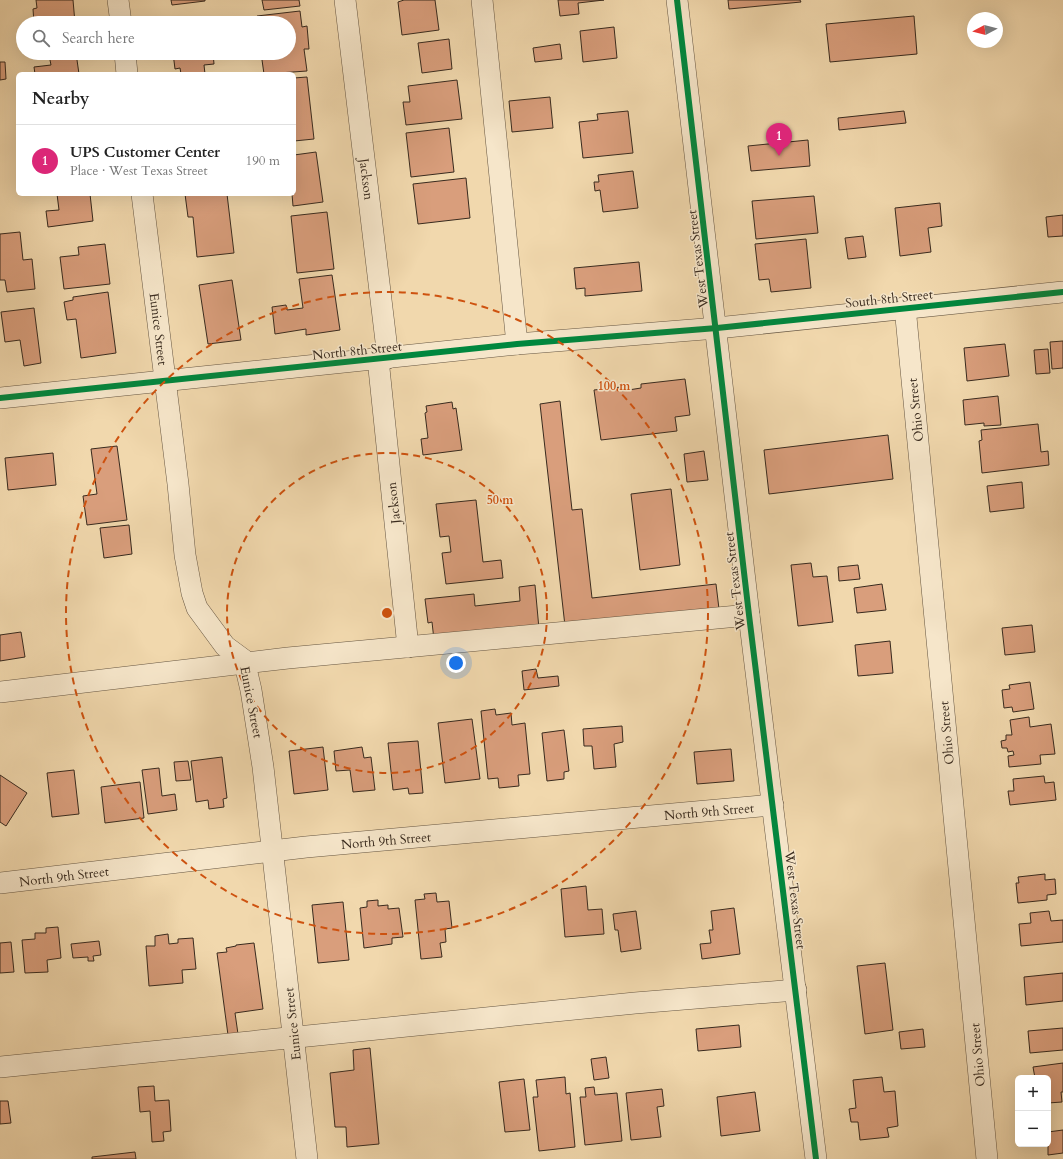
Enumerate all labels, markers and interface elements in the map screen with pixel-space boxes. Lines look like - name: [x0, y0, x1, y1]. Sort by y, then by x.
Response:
- north arrow: [967, 12, 1003, 48]
- search box: [16, 16, 296, 60]
- icon: search: [30, 27, 52, 49]
- text: Search here: [62, 28, 135, 48]
- text: Nearby: [32, 87, 89, 110]
- pin: 1: [766, 123, 792, 156]
- text: UPS Customer Center: [70, 142, 220, 162]
- text: 1: [42, 152, 48, 170]
- text: 190 m: [246, 152, 280, 170]
- street label: Jackson: [354, 155, 378, 202]
- text: Place · West Texas Street: [70, 162, 208, 180]
- street label: West Texas Street: [683, 209, 713, 310]
- street label: South 8th Street: [844, 285, 934, 313]
- street label: Eunice Street: [145, 292, 171, 366]
- street label: North 8th Street: [311, 337, 403, 365]
- street label: Ohio Street: [904, 377, 928, 443]
- text: 100 m: [598, 378, 631, 394]
- street label: Jackson: [383, 481, 405, 527]
- text: 50 m: [487, 492, 514, 508]
- street label: West Texas Street: [720, 531, 750, 632]
- centre of rings: [380, 606, 394, 620]
- your location: [446, 653, 466, 673]
- street label: Eunice Street: [235, 665, 267, 740]
- street label: Ohio Street: [935, 700, 959, 765]
- street label: North 9th Street: [663, 799, 755, 825]
- street label: North 9th Street: [340, 828, 432, 854]
- street label: West Texas Street: [780, 849, 810, 950]
- street label: North 9th Street: [18, 863, 110, 891]
- street label: Eunice Street: [280, 987, 306, 1061]
- street label: Ohio Street: [966, 1022, 990, 1087]
- map controls: [1015, 1075, 1051, 1147]
- button: +: [1015, 1075, 1051, 1111]
- button: −: [1015, 1111, 1051, 1147]

